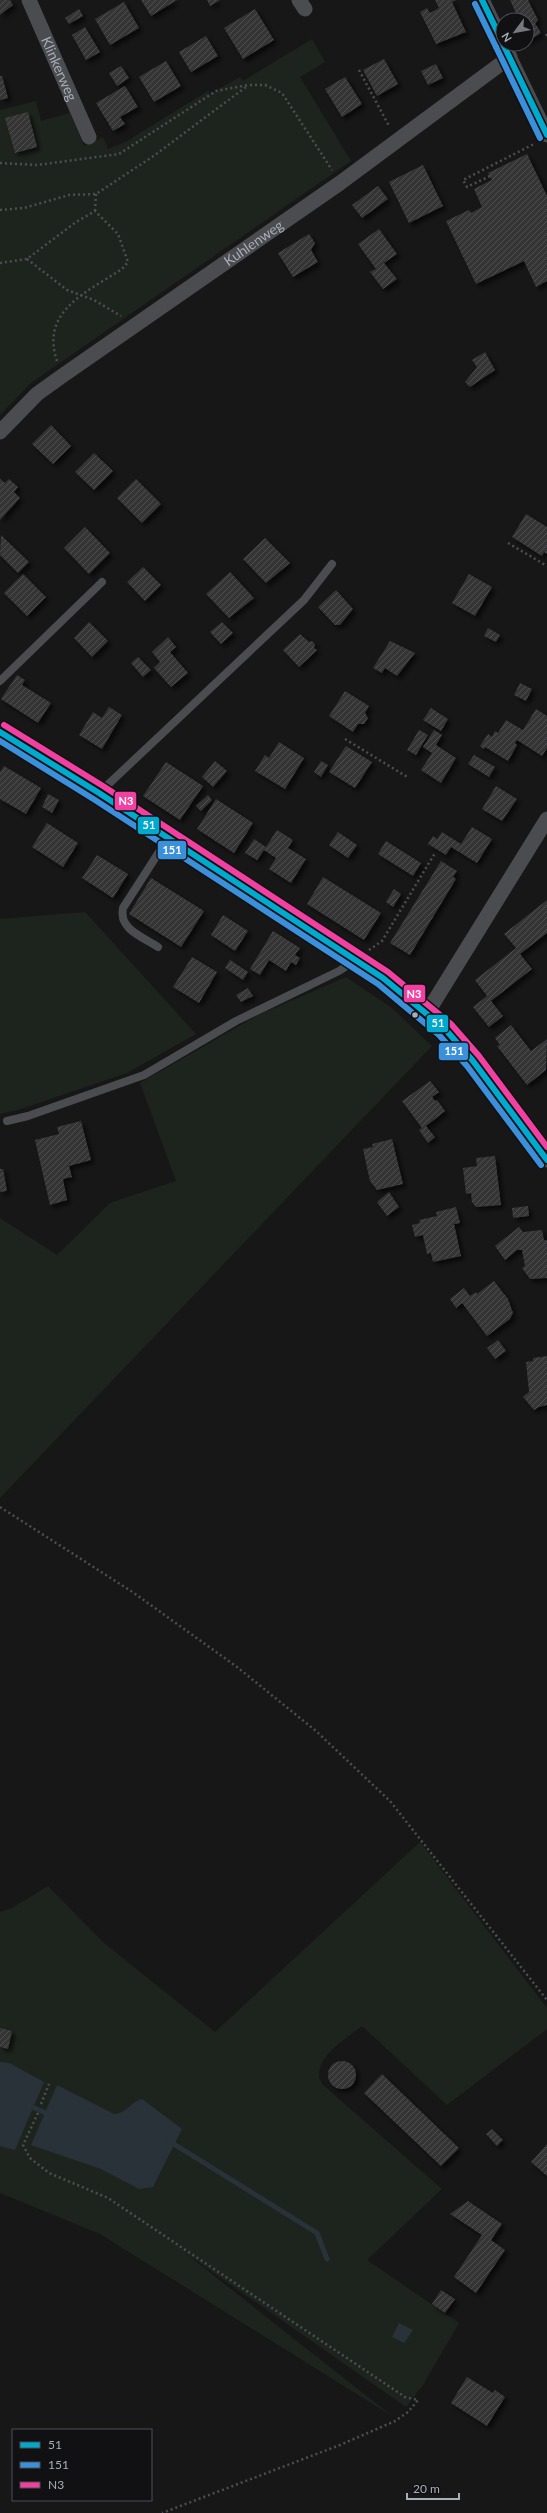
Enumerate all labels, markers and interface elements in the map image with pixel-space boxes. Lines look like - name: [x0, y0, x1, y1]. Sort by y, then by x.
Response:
- north arrow: [495, 12, 535, 52]
- text: N: [498, 31, 514, 45]
- street label: Klinkerweg: [38, 34, 81, 103]
- street label: Kuhlenweg: [220, 216, 286, 269]
- line badge: N3: [114, 791, 137, 811]
- text: N3: [119, 794, 133, 807]
- line badge: 51: [137, 816, 160, 835]
- text: 51: [143, 818, 155, 831]
- line badge: 151: [157, 840, 187, 860]
- text: 151: [162, 843, 182, 856]
- line badge: N3: [403, 984, 426, 1003]
- text: N3: [407, 987, 421, 1000]
- unlabelled marker: [410, 1010, 420, 1020]
- line badge: 51: [426, 1014, 449, 1033]
- text: 51: [432, 1016, 444, 1029]
- line badge: 151: [438, 1042, 469, 1061]
- text: 151: [444, 1044, 464, 1057]
- legend: [12, 2429, 152, 2501]
- text: 51: [48, 2437, 62, 2452]
- text: 151: [48, 2457, 69, 2472]
- scale bar: [407, 2475, 459, 2501]
- text: N3: [48, 2477, 64, 2492]
- text: 20 m: [413, 2481, 440, 2496]

